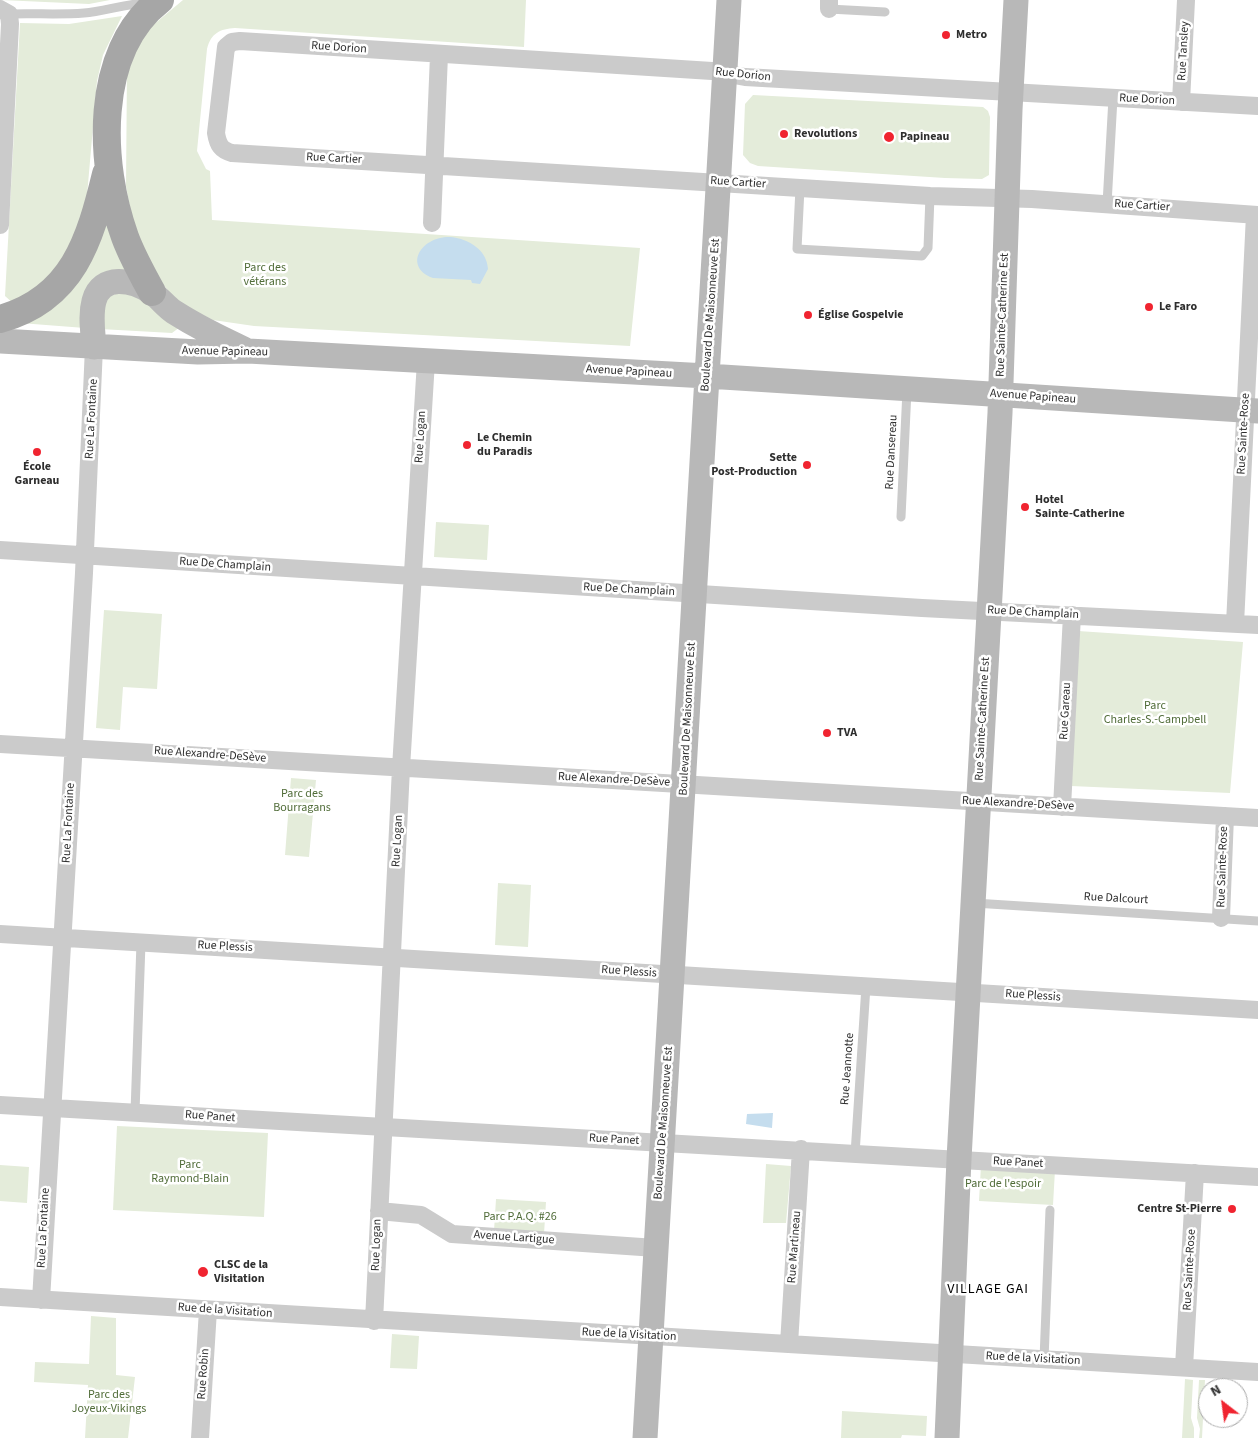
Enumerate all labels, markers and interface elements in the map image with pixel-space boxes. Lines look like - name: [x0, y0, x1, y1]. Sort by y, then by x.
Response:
- street label: Rue Tansley: [1175, 21, 1193, 81]
- place label: Metro: [956, 28, 987, 42]
- marker: Metro: [940, 29, 952, 41]
- street label: Rue Dorion: [311, 39, 367, 57]
- street label: Rue Dorion: [715, 65, 771, 85]
- street label: Rue Dorion: [1119, 91, 1175, 109]
- place label: Revolutions: [794, 127, 857, 141]
- marker: Revolutions: [778, 128, 790, 140]
- marker: Papineau: [882, 130, 896, 144]
- place label: Papineau: [900, 130, 949, 144]
- street label: Rue Cartier: [306, 150, 362, 168]
- street label: Rue Cartier: [710, 174, 766, 192]
- street label: Rue Cartier: [1114, 197, 1170, 215]
- street label: Boulevard De Maisonneuve Est: [698, 238, 724, 392]
- street label: Rue Sainte-Catherine Est: [994, 253, 1012, 377]
- park label: Parc des vétérans: [244, 261, 286, 289]
- place label: Le Faro: [1159, 300, 1197, 314]
- marker: Le Faro: [1143, 301, 1155, 313]
- place label: Église Gospelvie: [818, 308, 904, 322]
- marker: Église Gospelvie: [802, 309, 814, 321]
- street label: Avenue Papineau: [182, 344, 268, 360]
- street label: Avenue Papineau: [586, 363, 672, 381]
- street label: Rue La Fontaine: [83, 379, 101, 459]
- street label: Avenue Papineau: [989, 387, 1077, 407]
- street label: Rue Sainte-Rose: [1235, 393, 1253, 475]
- street label: Rue Logan: [412, 410, 430, 464]
- street label: Rue Dansereau: [883, 414, 901, 490]
- place label: Le Chemin du Paradis: [477, 431, 532, 459]
- marker: Le Chemin du Paradis: [461, 439, 473, 451]
- marker: École Garneau: [31, 446, 43, 458]
- place label: Sette Post-Production: [711, 451, 797, 479]
- marker: Sette Post-Production: [801, 459, 813, 471]
- place label: École Garneau: [15, 460, 59, 488]
- place label: Hotel Sainte-Catherine: [1035, 493, 1125, 521]
- marker: Hotel Sainte-Catherine: [1019, 501, 1031, 513]
- street label: Rue De Champlain: [179, 555, 271, 575]
- street label: Rue De Champlain: [583, 580, 675, 600]
- street label: Rue De Champlain: [987, 603, 1079, 623]
- street label: Boulevard De Maisonneuve Est: [677, 642, 699, 796]
- street label: Rue Sainte-Catherine Est: [973, 657, 993, 781]
- street label: Rue Gareau: [1057, 682, 1075, 740]
- park label: Parc Charles-S.-Campbell: [1104, 699, 1206, 727]
- place label: TVA: [837, 726, 857, 740]
- marker: TVA: [821, 727, 833, 739]
- street label: Rue Alexandre-DeSève: [153, 744, 267, 766]
- street label: Rue Alexandre-DeSève: [557, 770, 671, 790]
- street label: Rue La Fontaine: [60, 783, 78, 863]
- park label: Parc des Bourragans: [273, 787, 331, 815]
- street label: Rue Alexandre-DeSève: [961, 794, 1075, 814]
- street label: Rue Logan: [389, 814, 407, 868]
- street label: Rue Sainte-Rose: [1214, 826, 1232, 908]
- street label: Rue Dalcourt: [1083, 890, 1149, 908]
- street label: Rue Plessis: [197, 938, 253, 956]
- street label: Rue Plessis: [601, 963, 657, 981]
- street label: Rue Plessis: [1005, 987, 1061, 1005]
- street label: Rue Jeannotte: [838, 1032, 858, 1106]
- street label: Boulevard De Maisonneuve Est: [651, 1046, 677, 1200]
- street label: Rue Panet: [184, 1108, 236, 1126]
- street label: Rue Panet: [588, 1131, 640, 1149]
- street label: Rue Panet: [992, 1154, 1044, 1172]
- park label: Parc Raymond-Blain: [151, 1158, 229, 1186]
- park label: Parc de l'espoir: [965, 1177, 1041, 1191]
- street label: Rue La Fontaine: [35, 1188, 53, 1268]
- place label: Centre St-Pierre: [1137, 1202, 1222, 1216]
- marker: Centre St-Pierre: [1226, 1203, 1238, 1215]
- park label: Parc P.A.Q. #26: [483, 1210, 557, 1224]
- street label: Rue Martineau: [785, 1210, 805, 1284]
- street label: Rue Logan: [369, 1219, 385, 1271]
- street label: Avenue Lartigue: [473, 1228, 555, 1248]
- street label: Rue Sainte-Rose: [1181, 1229, 1199, 1311]
- place label: CLSC de la Visitation: [214, 1258, 268, 1286]
- marker: CLSC de la Visitation: [196, 1265, 210, 1279]
- district label: VILLAGE GAI: [946, 1282, 1030, 1298]
- street label: Rue de la Visitation: [177, 1301, 273, 1321]
- street label: Rue de la Visitation: [581, 1325, 677, 1345]
- street label: Rue Robin: [195, 1348, 213, 1400]
- street label: Rue de la Visitation: [985, 1349, 1081, 1369]
- north arrow: [1198, 1378, 1248, 1428]
- text: N: [1207, 1380, 1225, 1402]
- park label: Parc des Joyeux-Vikings: [72, 1388, 146, 1416]

